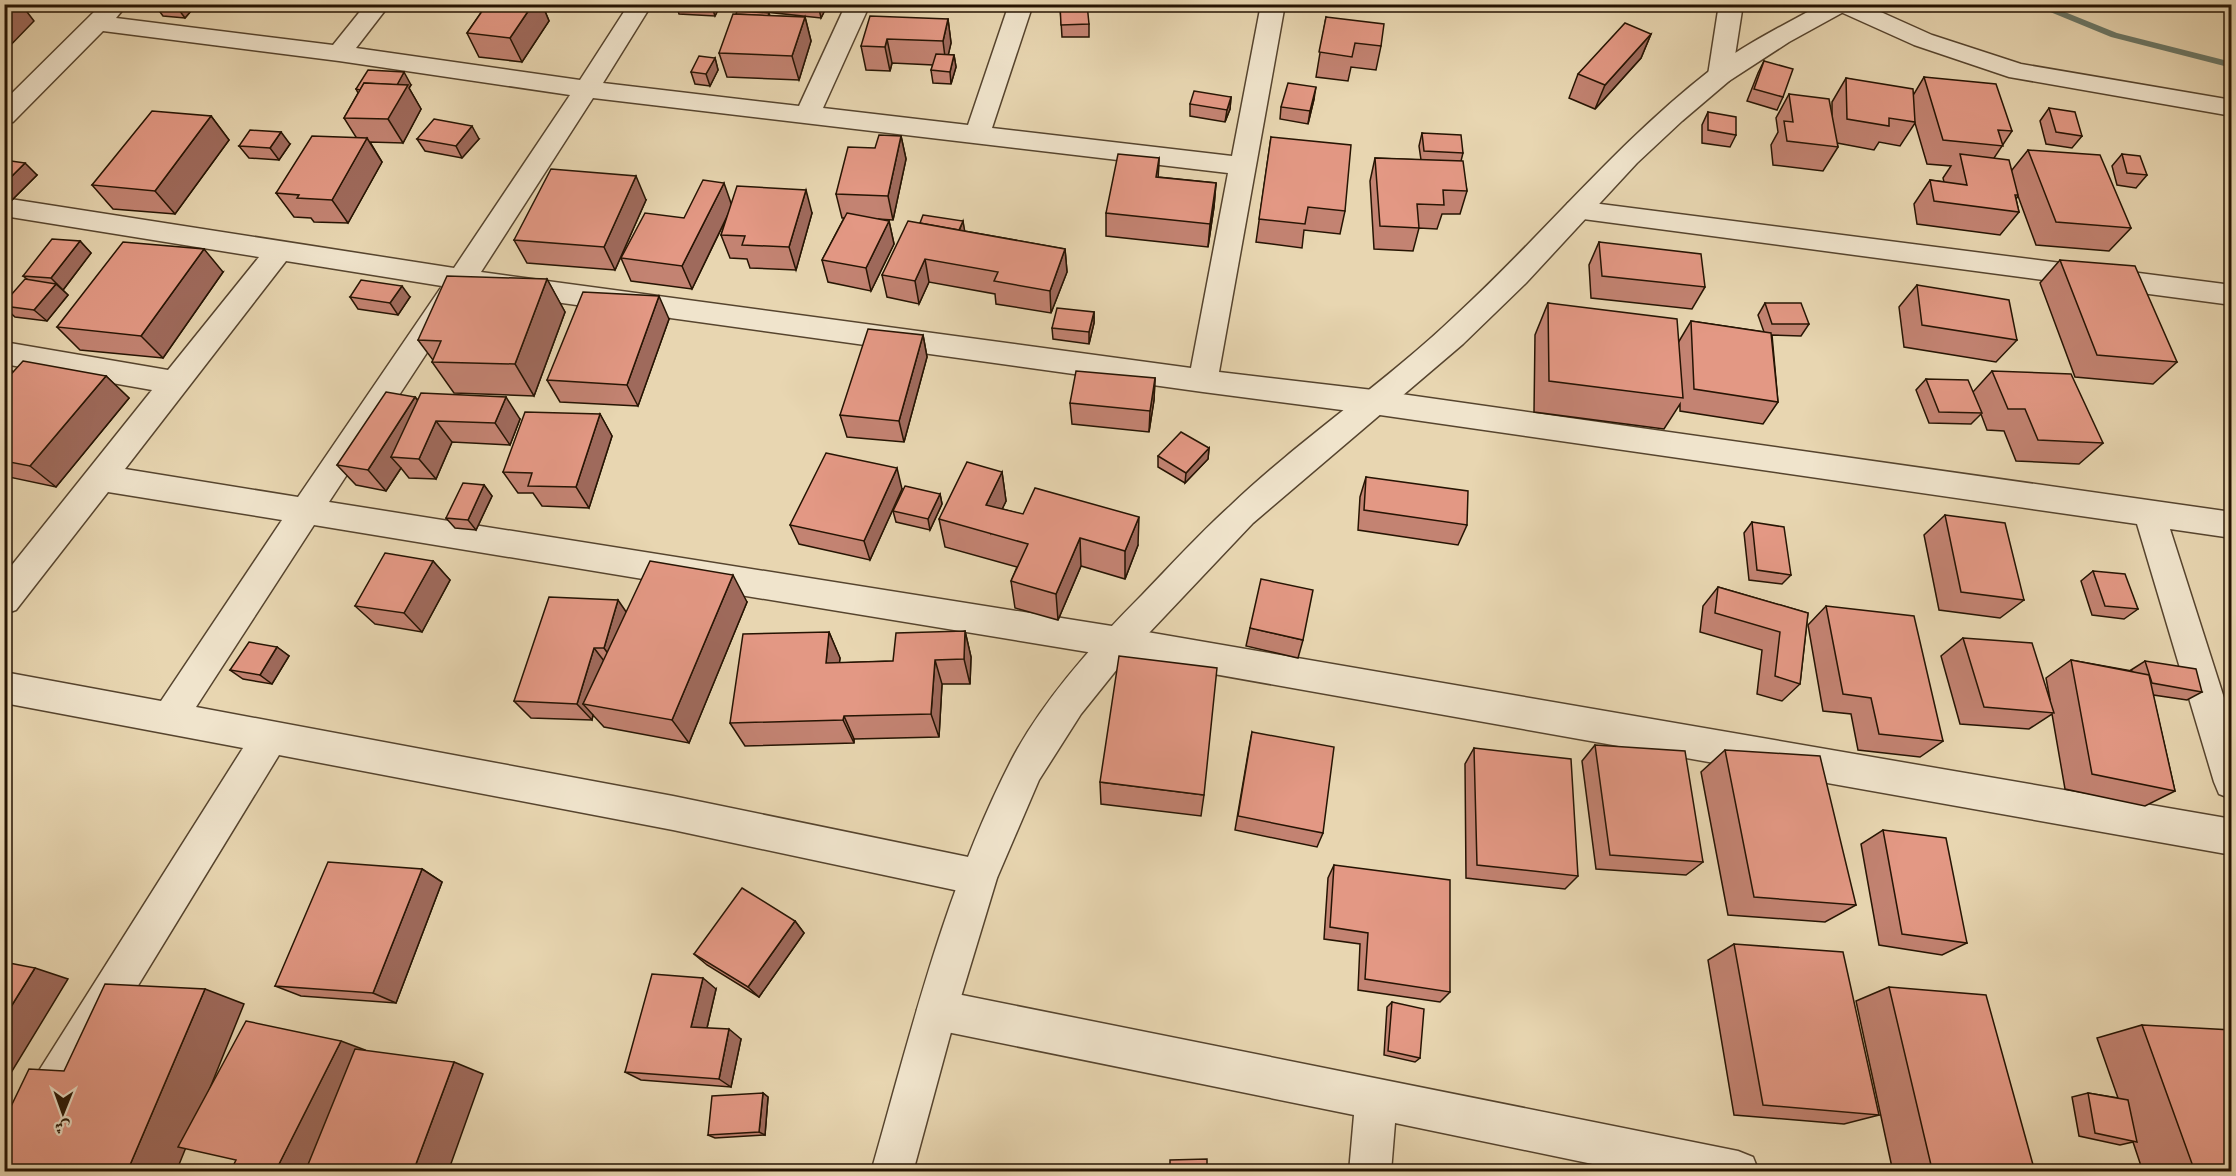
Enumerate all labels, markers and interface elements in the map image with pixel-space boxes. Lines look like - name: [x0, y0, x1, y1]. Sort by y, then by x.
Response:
- north arrow: [33, 1083, 93, 1143]
- text: ش: [55, 1117, 71, 1137]

